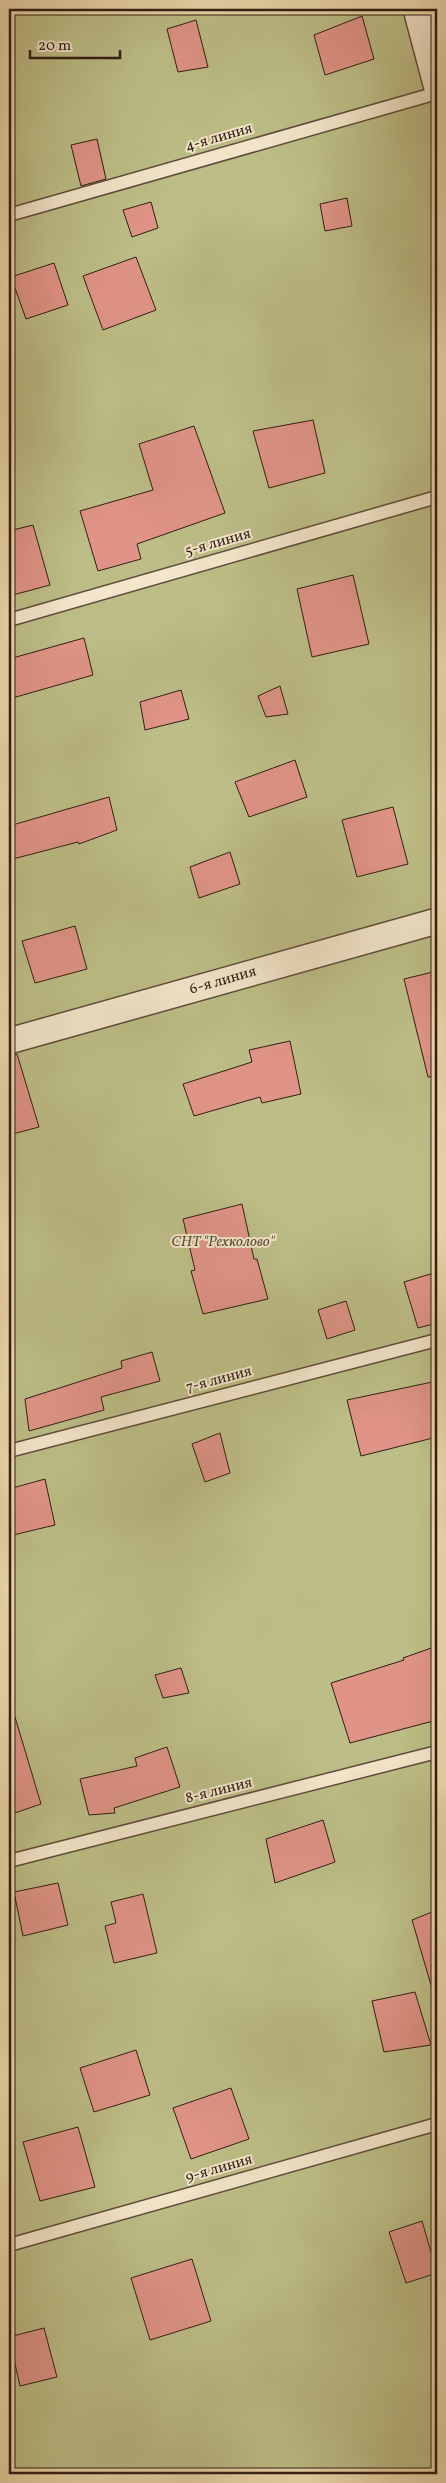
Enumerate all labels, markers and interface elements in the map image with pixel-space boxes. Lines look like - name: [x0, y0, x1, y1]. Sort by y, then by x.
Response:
- scale bar: [30, 28, 120, 60]
- text: 20 m: [38, 36, 71, 57]
- street label: 4-я линия: [183, 118, 255, 158]
- street label: 5-я линия: [183, 524, 254, 562]
- street label: 6-я линия: [187, 961, 259, 1001]
- park label: СНТ "Рехколово": [171, 1232, 276, 1253]
- street label: 7-я линия: [184, 1361, 254, 1399]
- street label: 8-я линия: [183, 1773, 255, 1809]
- street label: 9-я линия: [183, 2149, 255, 2189]

